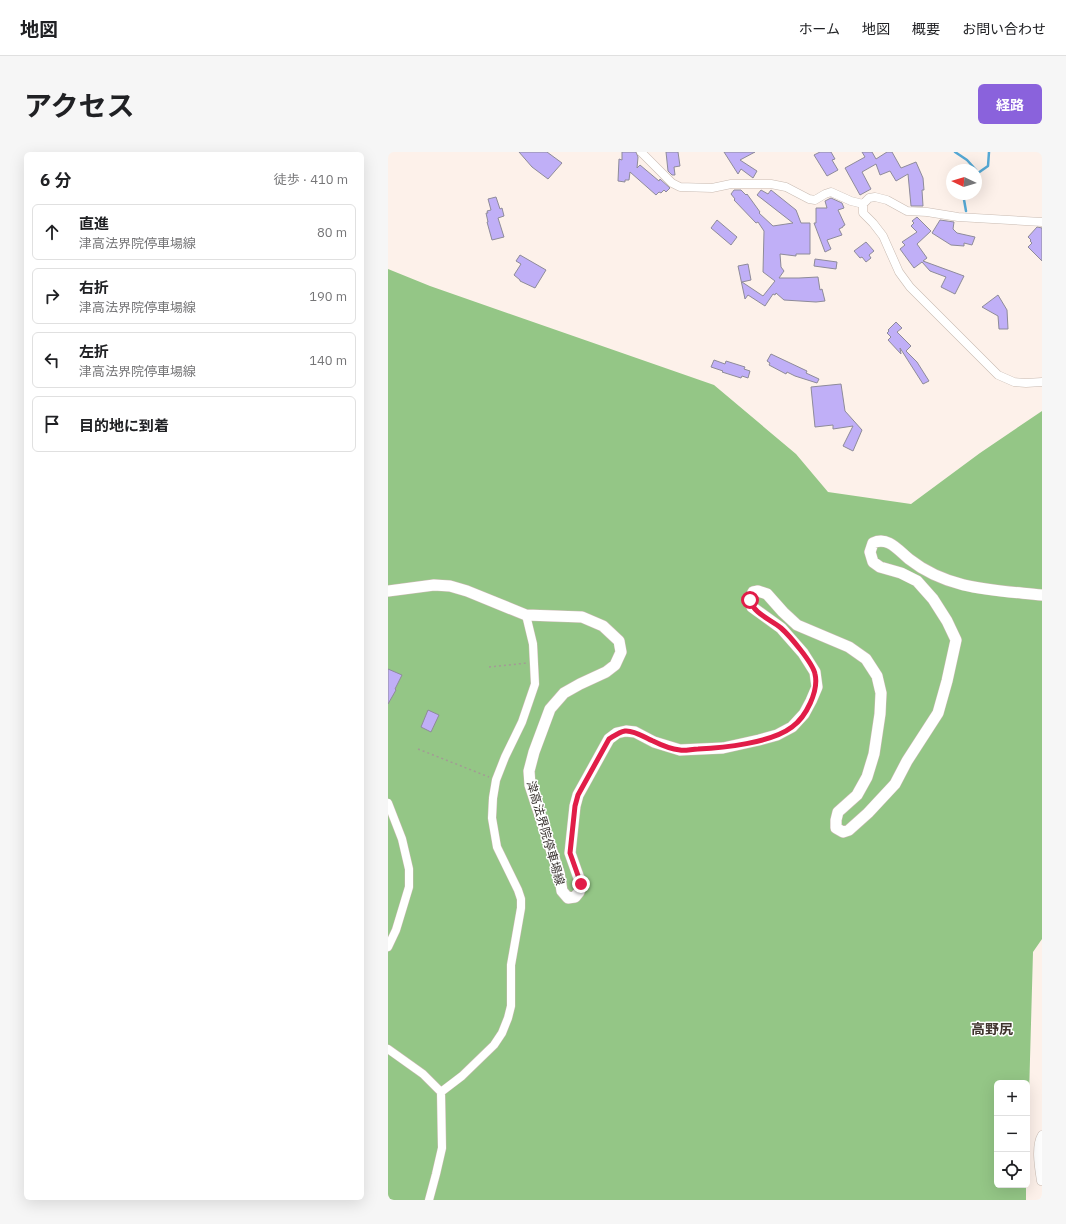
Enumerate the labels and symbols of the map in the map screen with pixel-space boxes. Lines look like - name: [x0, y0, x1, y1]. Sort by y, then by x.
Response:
- north arrow: [946, 164, 982, 200]
- route start: [741, 591, 759, 609]
- street label: 津高法界院停車場線: [524, 779, 568, 887]
- route end: [572, 875, 590, 893]
- district label: 高野尻: [971, 1020, 1013, 1038]

